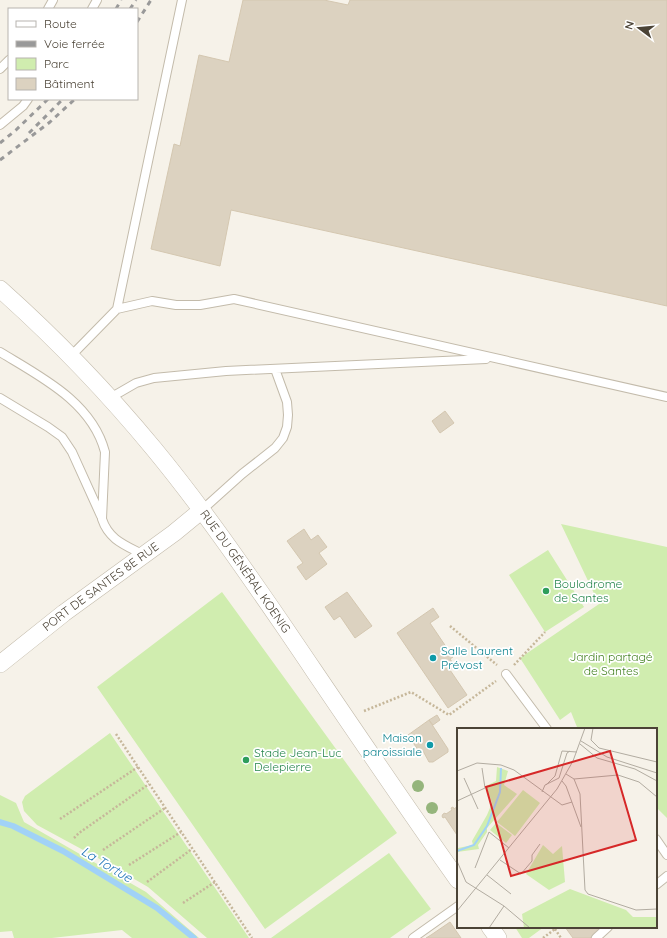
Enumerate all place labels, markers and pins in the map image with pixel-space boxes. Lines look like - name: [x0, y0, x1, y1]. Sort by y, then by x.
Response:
- place label: Boulodrome de Santes: [554, 576, 623, 605]
- marker: Boulodrome de Santes: [541, 586, 551, 596]
- place label: Salle Laurent Prévost: [441, 643, 513, 672]
- marker: Salle Laurent Prévost: [428, 653, 438, 663]
- place label: Maison paroissiale: [363, 730, 422, 759]
- marker: Maison paroissiale: [425, 740, 435, 750]
- place label: Stade Jean-Luc Delepierre: [254, 745, 341, 774]
- marker: Stade Jean-Luc Delepierre: [241, 755, 251, 765]

